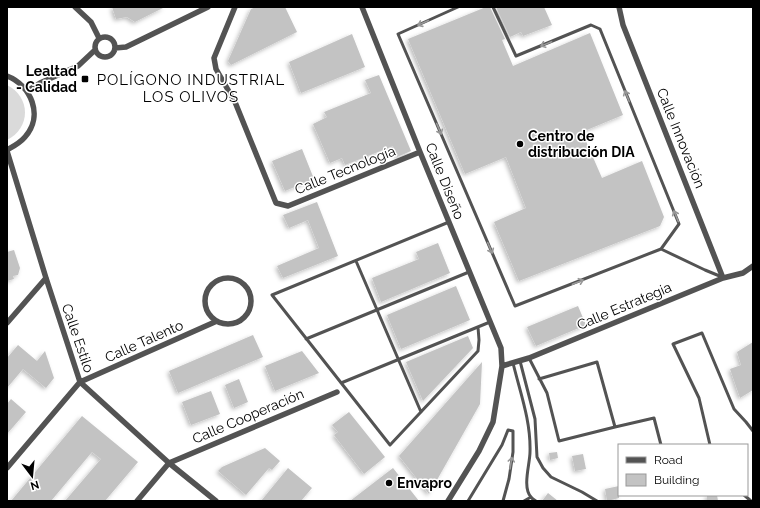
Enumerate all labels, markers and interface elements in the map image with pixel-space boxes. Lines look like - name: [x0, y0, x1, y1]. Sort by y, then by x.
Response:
- one-way arrow: [417, 20, 429, 27]
- one-way arrow: [540, 40, 552, 48]
- place label: Lealtad - Calidad: [16, 63, 77, 95]
- district label: POLÍGONO INDUSTRIAL LOS OLIVOS: [97, 71, 285, 106]
- marker: Lealtad - Calidad: [80, 74, 90, 84]
- street label: Calle Innovación: [654, 86, 708, 190]
- one-way arrow: [622, 90, 630, 102]
- one-way arrow: [436, 122, 443, 134]
- place label: Centro de distribución DIA: [528, 128, 635, 160]
- marker: Centro de distribución DIA: [515, 139, 525, 149]
- street label: Calle Diseño: [422, 140, 468, 222]
- street label: Calle Tecnología: [292, 143, 398, 197]
- one-way arrow: [671, 211, 679, 223]
- one-way arrow: [487, 242, 495, 254]
- one-way arrow: [571, 277, 583, 285]
- street label: Calle Estrategia: [574, 279, 674, 333]
- street label: Calle Estilo: [59, 301, 97, 375]
- street label: Calle Talento: [102, 317, 186, 365]
- street label: Calle Cooperación: [190, 385, 306, 447]
- legend: [618, 444, 748, 496]
- text: Road: [654, 453, 683, 467]
- north arrow: [12, 456, 52, 496]
- one-way arrow: [508, 457, 516, 470]
- text: Building: [654, 473, 700, 487]
- place label: Envapro: [397, 475, 452, 491]
- text: N: [29, 478, 40, 493]
- marker: Envapro: [384, 478, 394, 488]

